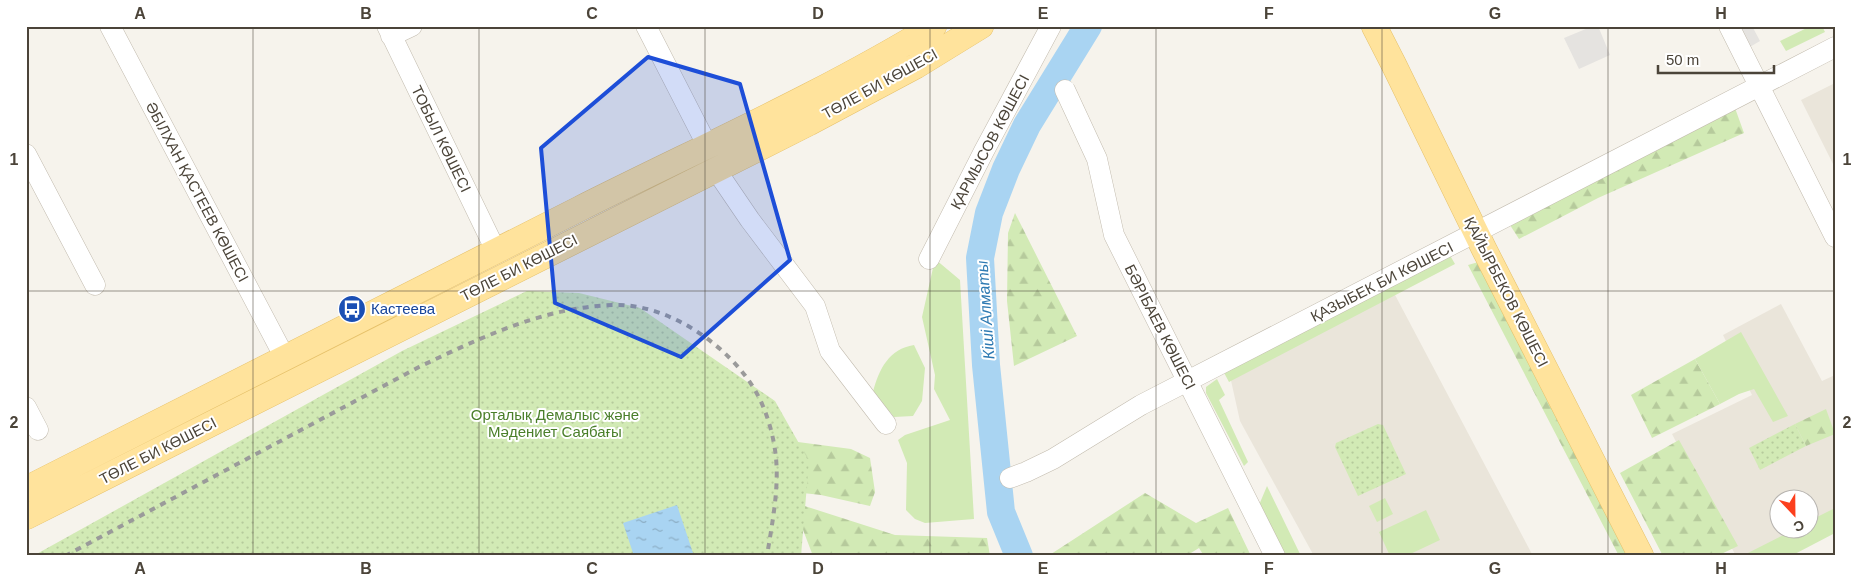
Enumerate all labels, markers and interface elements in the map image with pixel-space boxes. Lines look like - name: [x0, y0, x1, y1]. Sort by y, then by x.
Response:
- text: A: [134, 5, 146, 22]
- text: B: [360, 5, 372, 22]
- text: C: [586, 5, 598, 22]
- text: D: [812, 5, 824, 22]
- text: E: [1038, 5, 1049, 22]
- text: F: [1264, 5, 1274, 22]
- text: G: [1489, 5, 1501, 22]
- text: H: [1715, 5, 1727, 22]
- scale bar: [1658, 42, 1775, 74]
- street label: ТӨЛЕ БИ КӨШЕСІ: [819, 45, 940, 122]
- text: 50 m: [1666, 51, 1699, 68]
- street label: ҚАРМЫСОВ КӨШЕСІ: [947, 72, 1032, 212]
- street label: ТОБЫЛ КӨШЕСІ: [408, 83, 475, 195]
- street label: ӘБІЛХАН ҚАСТЕЕВ КӨШЕСІ: [143, 99, 252, 285]
- text: 1: [10, 151, 19, 168]
- text: 1: [1843, 151, 1852, 168]
- street label: ҚАЙЫРБЕКОВ КӨШЕСІ: [1461, 214, 1552, 370]
- street label: ТӨЛЕ БИ КӨШЕСІ: [458, 231, 580, 304]
- street label: ҚАЗЫБЕК БИ КӨШЕСІ: [1308, 238, 1456, 325]
- water label: Кіші Алматы: [974, 260, 997, 360]
- street label: БӘРІБАЕВ КӨШЕСІ: [1122, 261, 1199, 392]
- bus stop icon: Кастеева: [337, 294, 367, 324]
- place label: Кастеева: [371, 300, 436, 317]
- park label: Орталық Демалыс және Мәдениет Саябағы: [471, 406, 639, 440]
- text: 2: [10, 414, 19, 431]
- street label: ТӨЛЕ БИ КӨШЕСІ: [97, 414, 219, 487]
- text: 2: [1843, 414, 1852, 431]
- north arrow: [1768, 490, 1818, 540]
- text: С: [1791, 517, 1807, 535]
- text: A: [134, 560, 146, 577]
- text: B: [360, 560, 372, 577]
- text: C: [586, 560, 598, 577]
- text: D: [812, 560, 824, 577]
- text: E: [1038, 560, 1049, 577]
- text: F: [1264, 560, 1274, 577]
- text: G: [1489, 560, 1501, 577]
- text: H: [1715, 560, 1727, 577]

